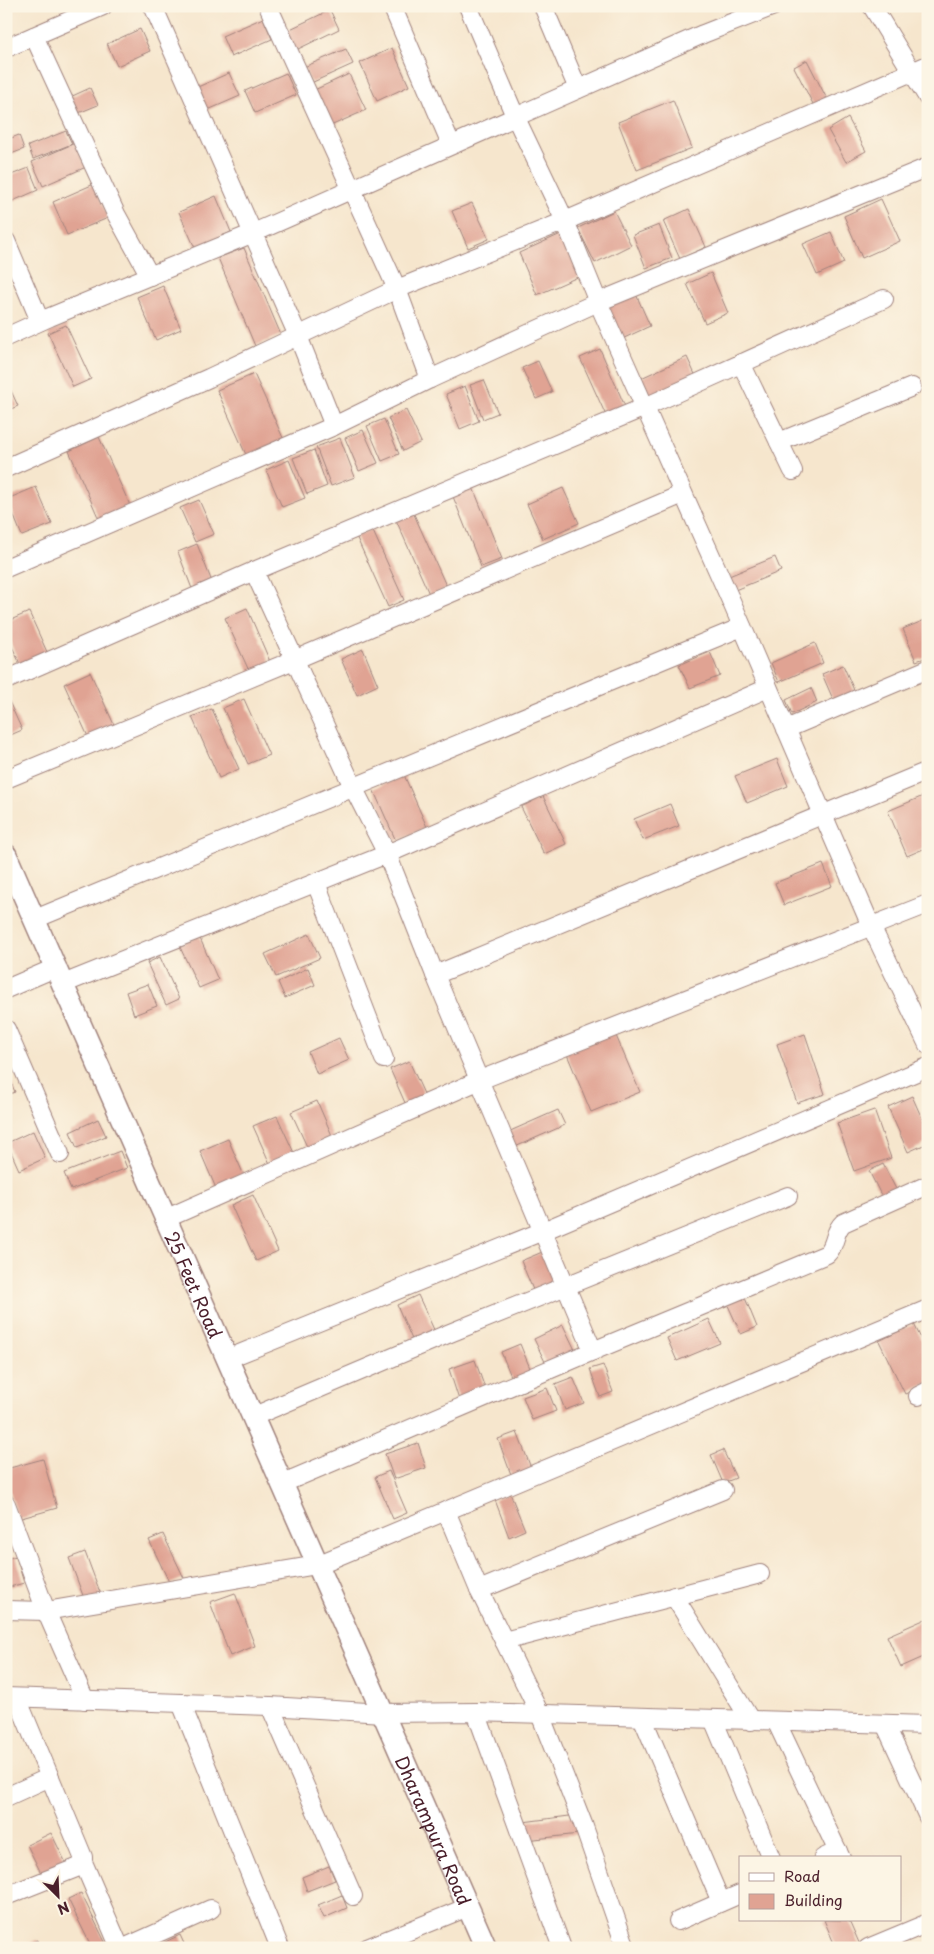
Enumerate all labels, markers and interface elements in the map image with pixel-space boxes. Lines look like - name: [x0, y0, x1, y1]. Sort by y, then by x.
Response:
- street label: 25 Feet Road: [159, 1227, 230, 1342]
- street label: Dharampura Road: [390, 1751, 479, 1909]
- legend: [739, 1856, 902, 1922]
- text: Road: [784, 1864, 820, 1887]
- north arrow: [32, 1872, 82, 1922]
- text: Building: [784, 1888, 843, 1911]
- text: N: [54, 1896, 73, 1920]

